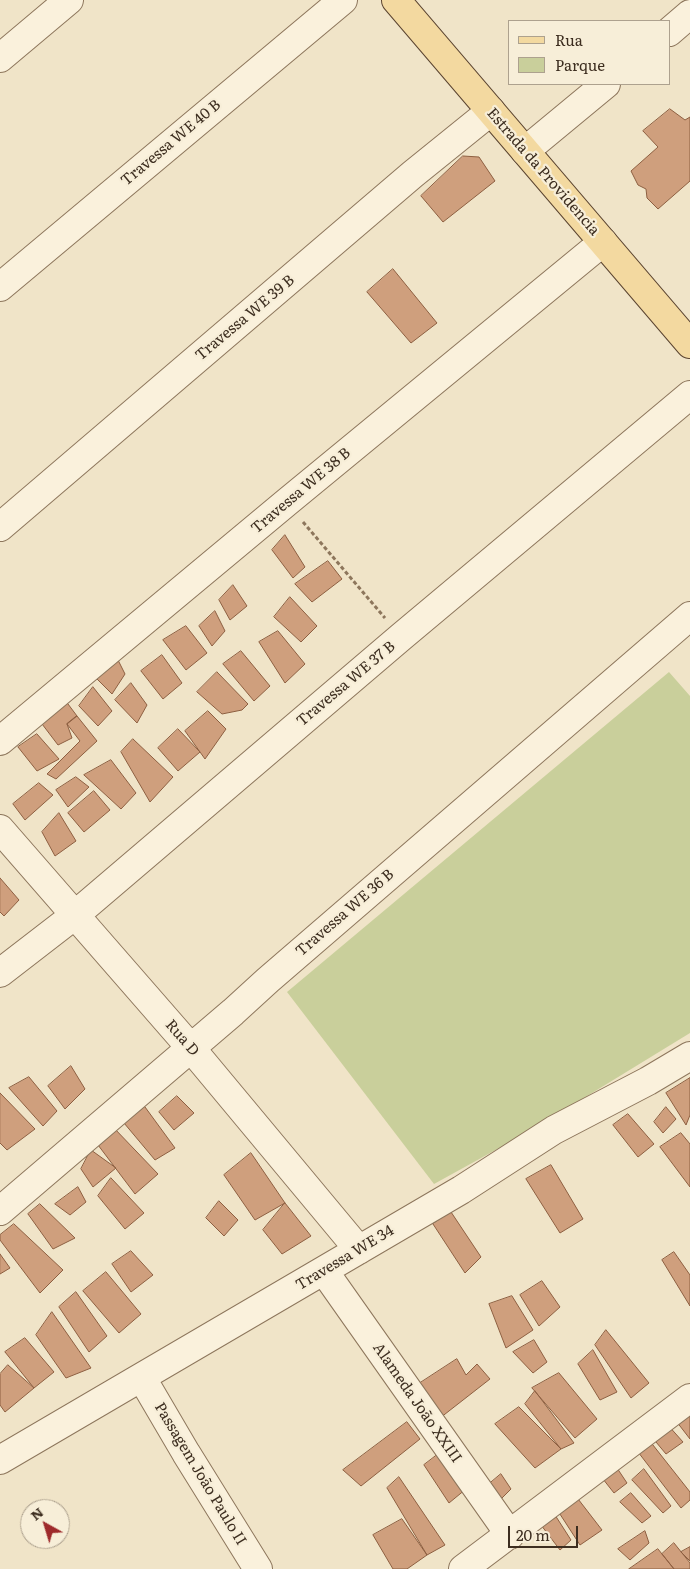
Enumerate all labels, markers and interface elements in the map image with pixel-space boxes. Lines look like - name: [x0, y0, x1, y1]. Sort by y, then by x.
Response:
- legend: [508, 20, 670, 85]
- text: Rua: [555, 28, 583, 51]
- text: Parque: [555, 53, 605, 76]
- street label: Travessa WE 40 B: [117, 96, 225, 190]
- street label: Estrada da Providencia: [483, 105, 603, 239]
- street label: Travessa WE 39 B: [192, 271, 298, 365]
- street label: Travessa WE 38 B: [248, 444, 354, 538]
- street label: Travessa WE 37 B: [293, 638, 399, 730]
- street label: Travessa WE 36 B: [292, 866, 398, 960]
- street label: Rua D: [161, 1016, 203, 1060]
- street label: Travessa WE 34: [293, 1222, 397, 1294]
- street label: Alameda João XXIII: [369, 1339, 465, 1467]
- street label: Passagem João Paulo II: [150, 1399, 250, 1549]
- north arrow: [20, 1499, 70, 1549]
- text: N: [25, 1502, 47, 1525]
- scale bar: [510, 1516, 580, 1548]
- text: 20 m: [516, 1523, 550, 1546]

